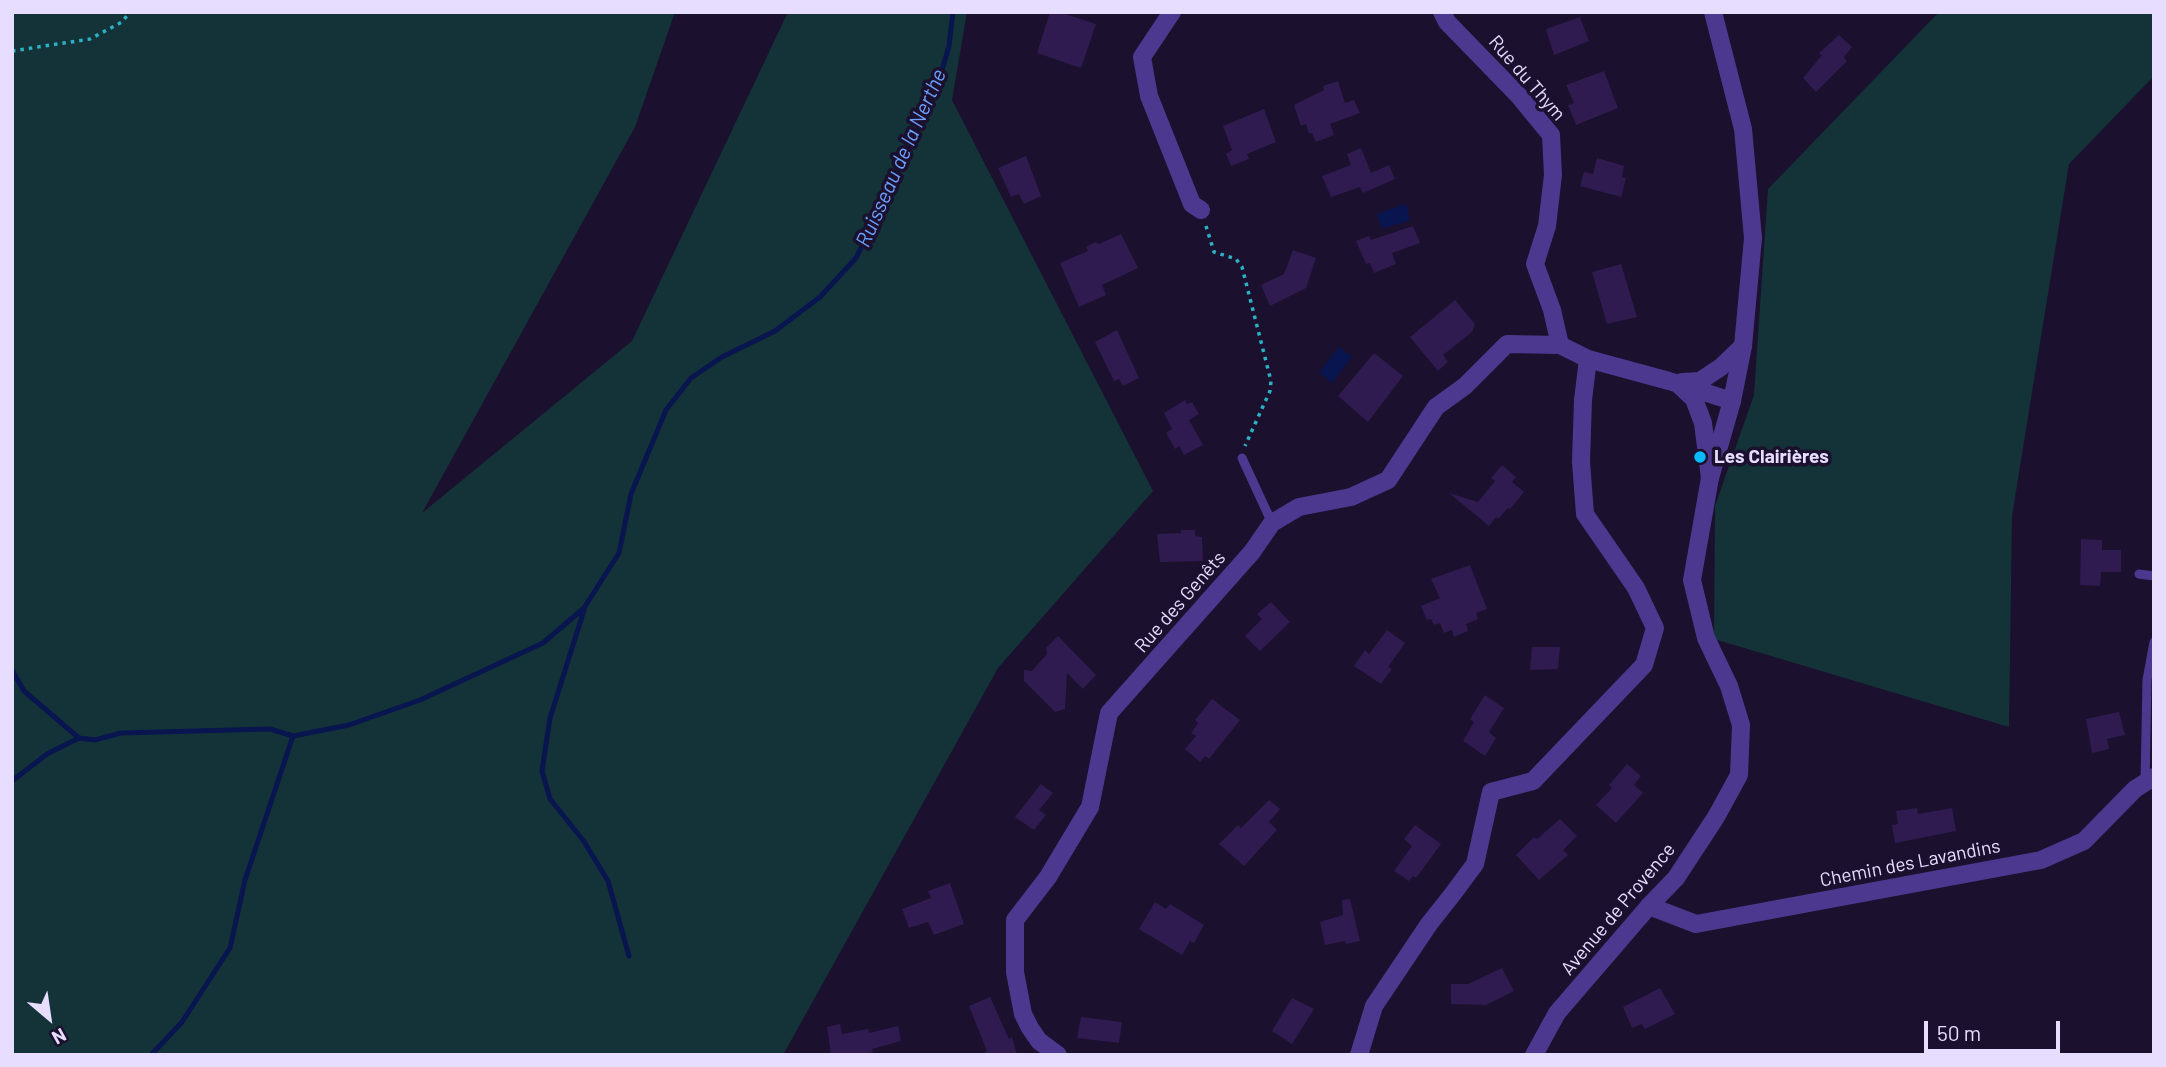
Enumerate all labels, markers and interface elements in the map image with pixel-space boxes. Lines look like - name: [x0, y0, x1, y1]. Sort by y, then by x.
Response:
- street label: Rue du Thym: [1484, 31, 1570, 125]
- water label: Ruisseau de la Nerthe: [850, 65, 952, 251]
- place label: Les Clairières: [1714, 446, 1829, 468]
- marker: Les Clairières: [1692, 449, 1708, 465]
- street label: Rue des Genêts: [1130, 547, 1230, 657]
- street label: Chemin des Lavandins: [1818, 834, 2002, 892]
- street label: Avenue de Provence: [1556, 838, 1680, 980]
- north arrow: [14, 983, 84, 1053]
- scale bar: [1928, 1007, 2064, 1052]
- text: 50 m: [1937, 1020, 1981, 1045]
- text: N: [48, 1024, 71, 1050]

